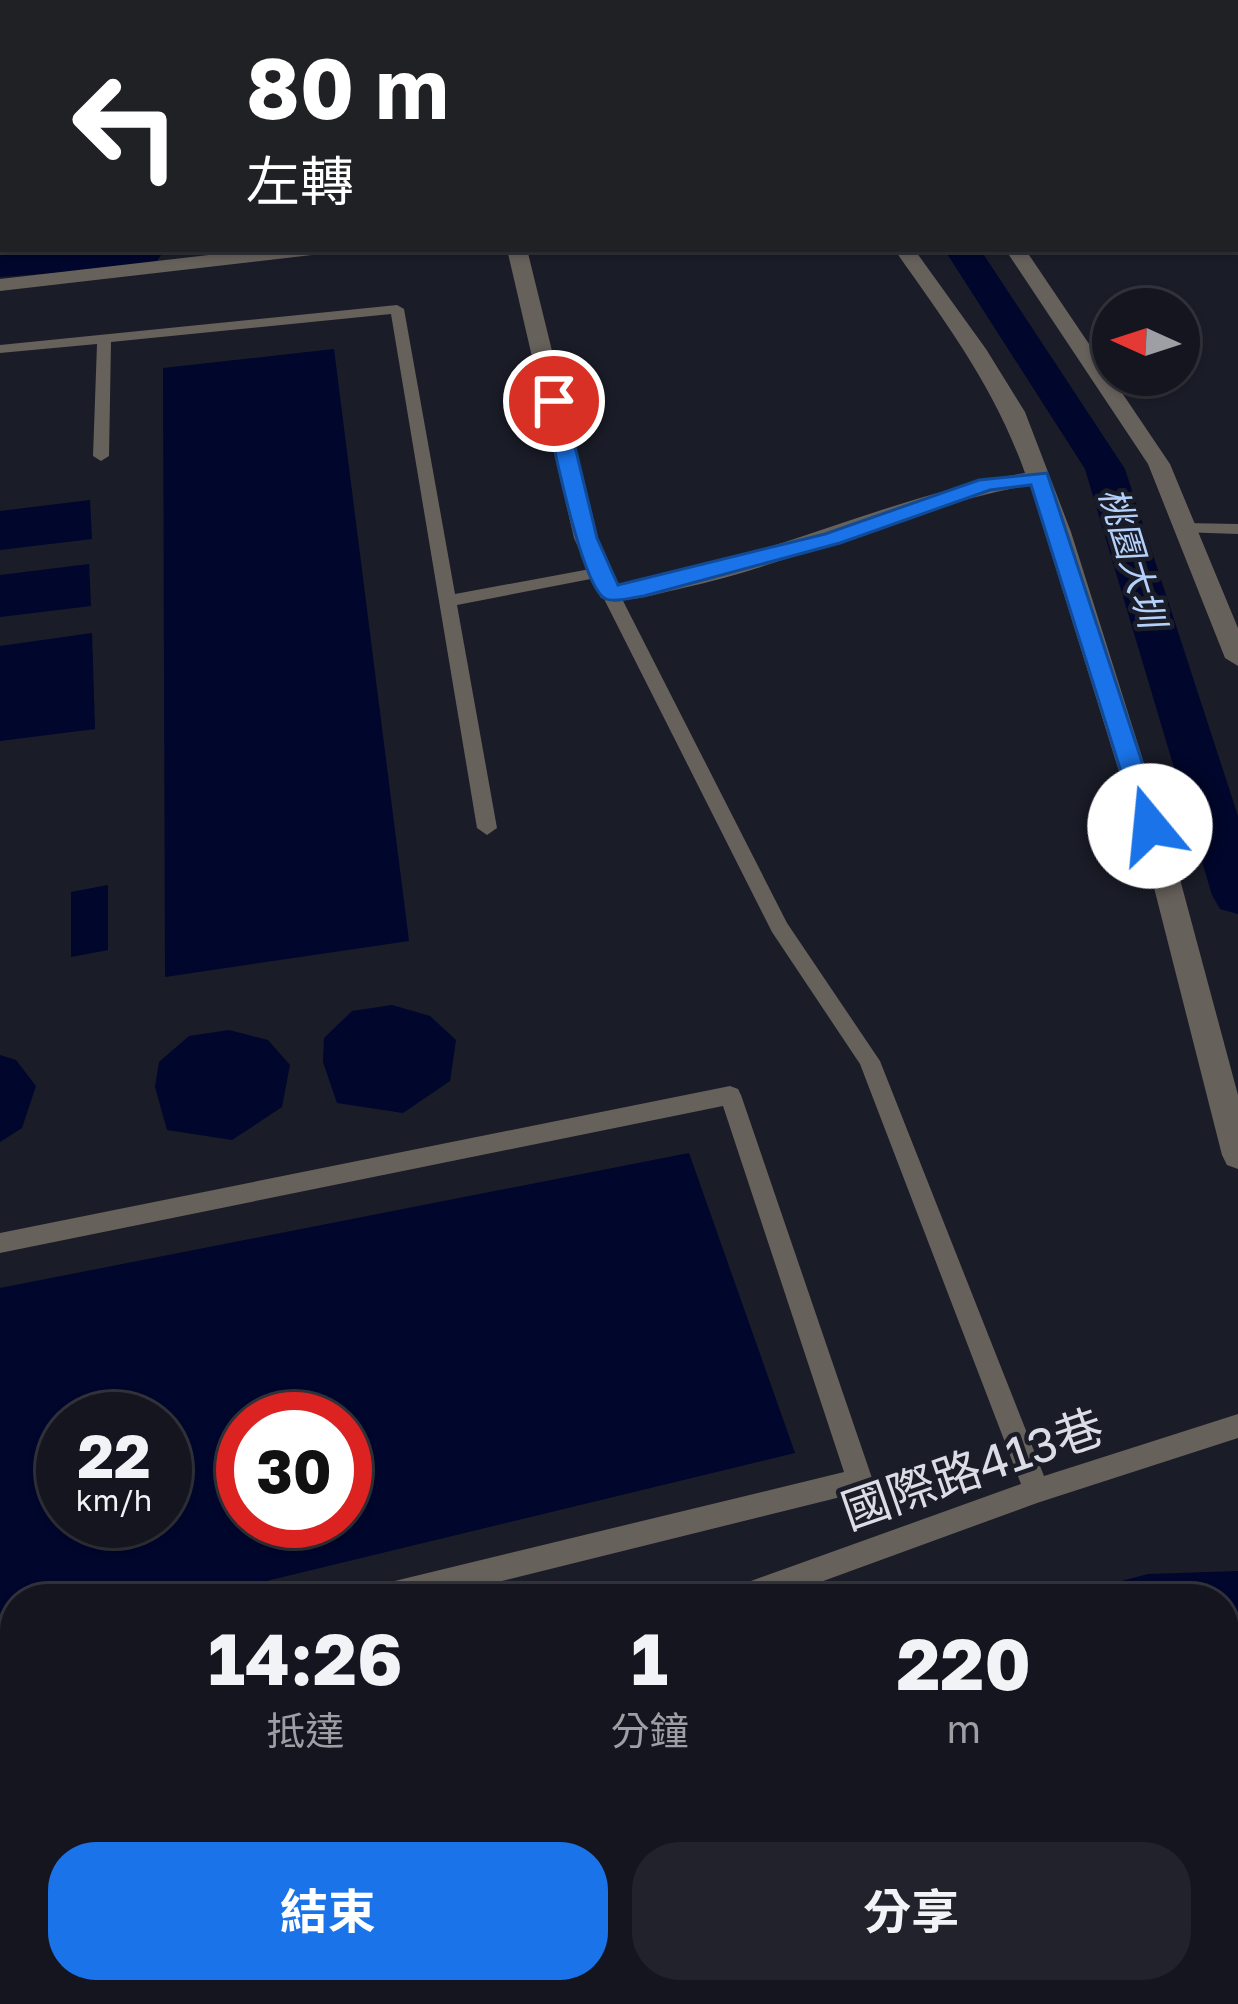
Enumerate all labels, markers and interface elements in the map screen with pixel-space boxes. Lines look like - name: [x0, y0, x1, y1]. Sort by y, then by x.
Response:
- text: 80 m: [246, 37, 449, 137]
- icon: left: [48, 48, 204, 204]
- text: 左轉: [246, 148, 354, 213]
- north arrow: [1092, 288, 1200, 396]
- map controls: [1092, 288, 1200, 396]
- pin: [503, 350, 605, 452]
- icon: arrive: [521, 368, 587, 434]
- water label: 桃園大圳: [1091, 482, 1176, 637]
- position arrow: [1087, 763, 1213, 889]
- speed limit sign: 30: [216, 1392, 372, 1548]
- street label: 國際路413巷: [834, 1396, 1110, 1540]
- text: 22: [77, 1419, 151, 1491]
- text: km/h: [76, 1482, 152, 1518]
- text: 14:26: [208, 1614, 403, 1701]
- text: 1: [631, 1614, 668, 1701]
- text: 220: [896, 1619, 1031, 1706]
- text: m: [947, 1705, 981, 1752]
- text: 抵達: [266, 1707, 344, 1754]
- text: 分鐘: [611, 1707, 689, 1754]
- button: 結束: [48, 1842, 608, 1980]
- button: 分享: [632, 1842, 1191, 1980]

